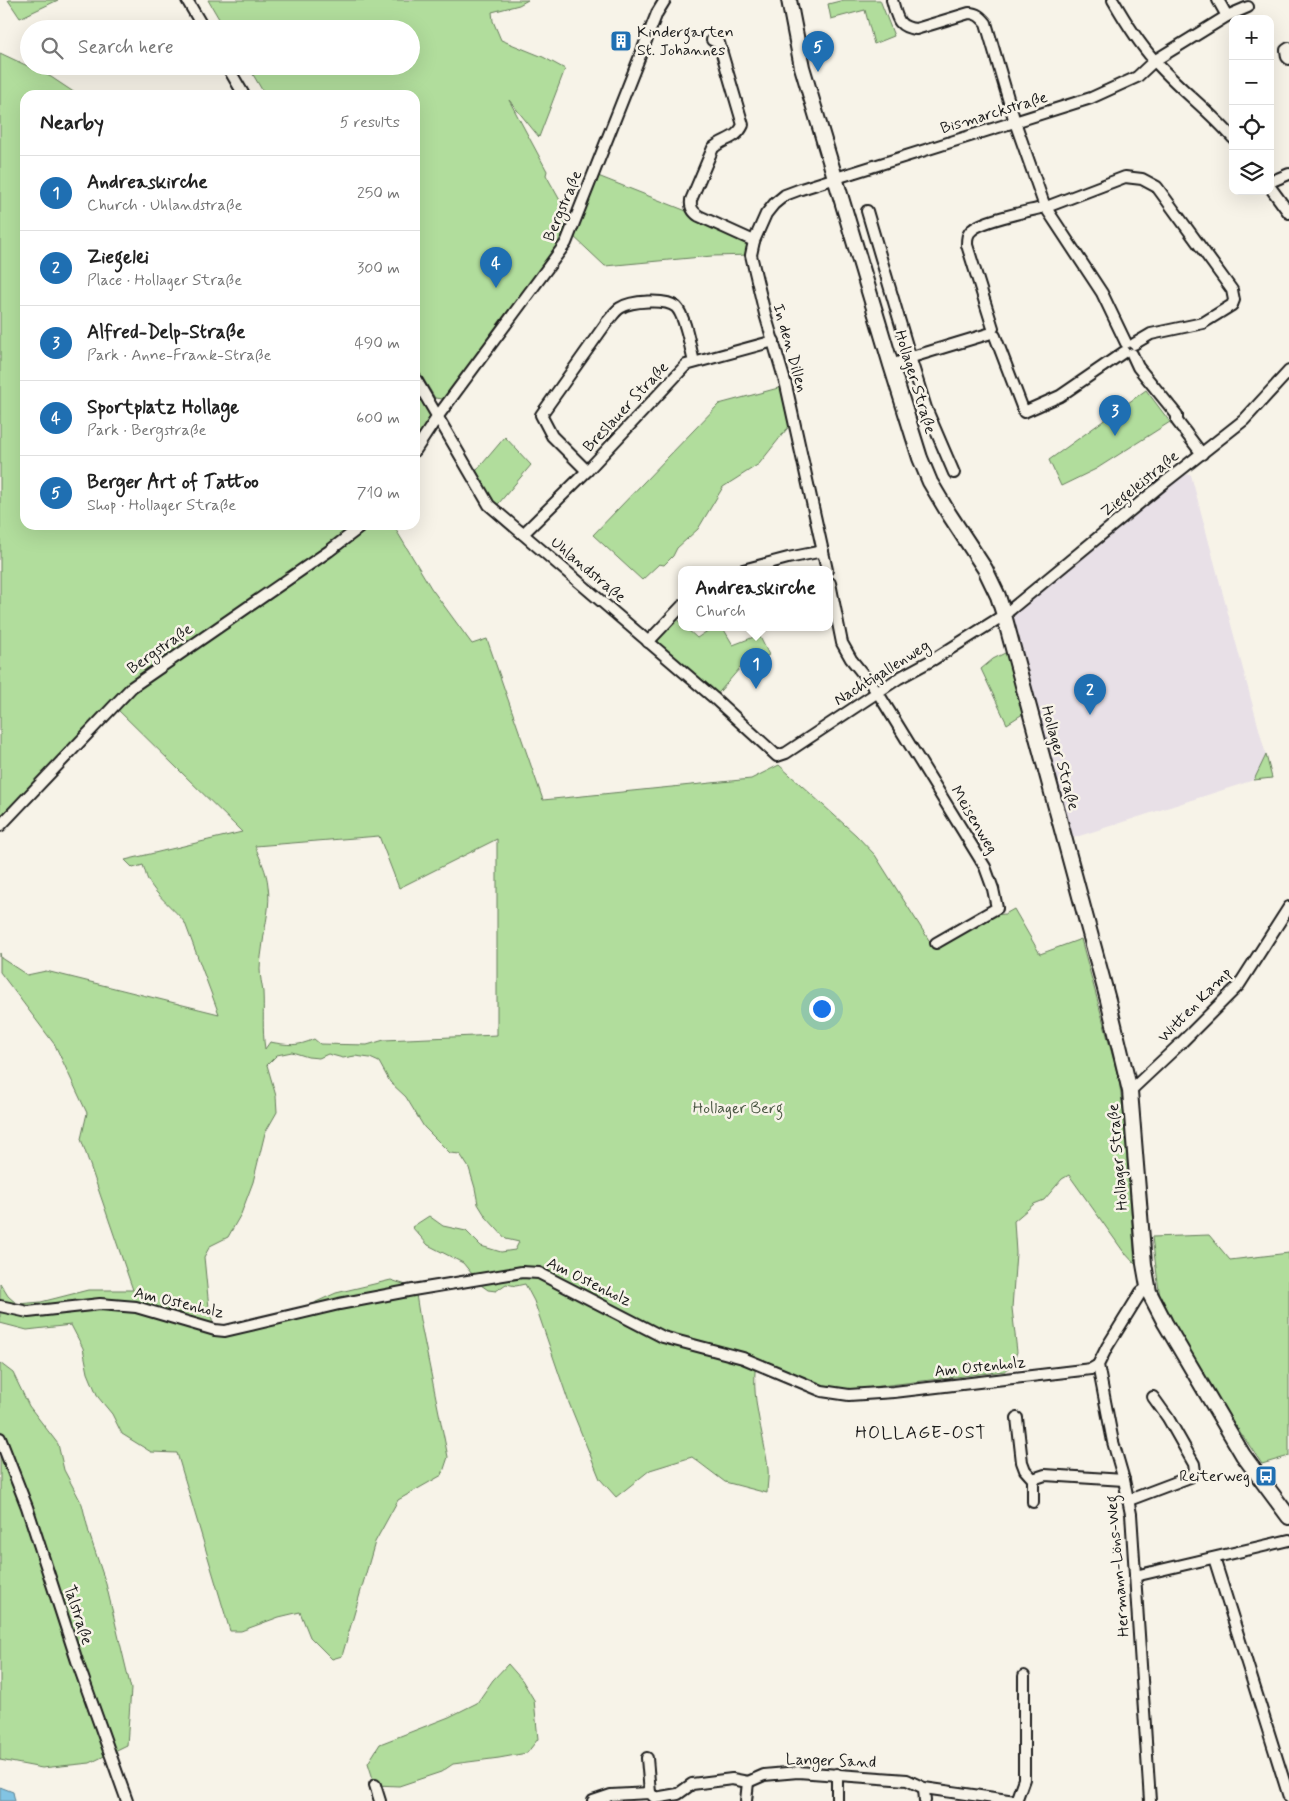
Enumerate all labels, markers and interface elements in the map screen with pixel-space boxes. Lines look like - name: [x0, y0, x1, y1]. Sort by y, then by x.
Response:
- map controls: [1229, 15, 1274, 195]
- button: +: [1229, 15, 1274, 60]
- search box: [20, 20, 420, 75]
- place label: Kindergarten St. Johannes: [637, 22, 734, 61]
- building icon: Kindergarten St. Johannes: [609, 29, 633, 53]
- pin: 5: [802, 31, 834, 72]
- icon: search: [38, 34, 66, 62]
- text: Search here: [78, 35, 174, 60]
- button: −: [1229, 60, 1274, 105]
- street label: Bismarckstraße: [938, 87, 1050, 139]
- button: locate: [1229, 105, 1274, 150]
- text: Nearby: [40, 109, 104, 137]
- text: 5 results: [340, 112, 400, 133]
- button: layers: [1229, 150, 1274, 195]
- street label: Bergstraße: [539, 167, 588, 245]
- text: Andreaskirche: [87, 170, 208, 195]
- text: 1: [52, 183, 60, 204]
- text: 250 m: [357, 183, 400, 204]
- text: Church · Uhlandstraße: [87, 195, 242, 216]
- text: Ziegelei: [87, 245, 149, 270]
- pin: 4: [480, 247, 512, 288]
- text: 2: [52, 258, 60, 279]
- text: 300 m: [357, 258, 400, 279]
- text: Place · Hollager Straße: [87, 270, 242, 291]
- street label: In den Dillen: [767, 301, 813, 395]
- text: Alfred-Delp-Straße: [87, 320, 245, 345]
- street label: Hollager Straße: [889, 328, 941, 437]
- text: 3: [52, 333, 60, 354]
- text: 490 m: [354, 333, 400, 354]
- text: Park · Anne-Frank-Straße: [87, 345, 271, 366]
- street label: Breslauer Straße: [579, 357, 674, 457]
- text: Sportplatz Hollage: [87, 395, 239, 420]
- pin: 3: [1099, 395, 1131, 436]
- text: 4: [51, 408, 61, 429]
- text: 600 m: [356, 408, 400, 429]
- text: Park · Bergstraße: [87, 420, 206, 441]
- street label: Ziegeleistraße: [1097, 446, 1184, 523]
- text: Berger Art of Tattoo: [87, 470, 259, 495]
- text: 5: [51, 483, 61, 504]
- text: 710 m: [357, 483, 400, 504]
- text: Shop · Hollager Straße: [87, 495, 236, 516]
- street label: Uhlandstraße: [546, 532, 630, 608]
- popup: [678, 566, 833, 631]
- text: Andreaskirche: [695, 576, 816, 601]
- text: Church: [695, 601, 746, 622]
- street label: Bergstraße: [123, 619, 198, 680]
- street label: Nachtigallenweg: [830, 635, 934, 712]
- pin: 1: [740, 648, 772, 689]
- pin: 2: [1074, 674, 1106, 715]
- street label: Hollager Straße: [1036, 703, 1084, 813]
- street label: Meisenweg: [945, 782, 1003, 858]
- street label: Witten Kamp: [1154, 963, 1236, 1047]
- your location: [809, 996, 835, 1022]
- park label: Hollager Berg: [693, 1098, 783, 1120]
- street label: Hollager Straße: [1103, 1102, 1133, 1211]
- street label: Am Ostenholz: [543, 1252, 635, 1312]
- street label: Am Ostenholz: [132, 1282, 226, 1324]
- street label: Am Ostenholz: [933, 1352, 1027, 1382]
- district label: HOLLAGE-OST: [855, 1421, 987, 1445]
- bus stop icon: Reiterweg: [1254, 1464, 1278, 1488]
- place label: Reiterweg: [1179, 1466, 1250, 1487]
- street label: Hermann-Löns-Weg: [1101, 1494, 1136, 1638]
- street label: Talstraße: [58, 1582, 98, 1648]
- street label: Langer Sand: [785, 1749, 877, 1774]

